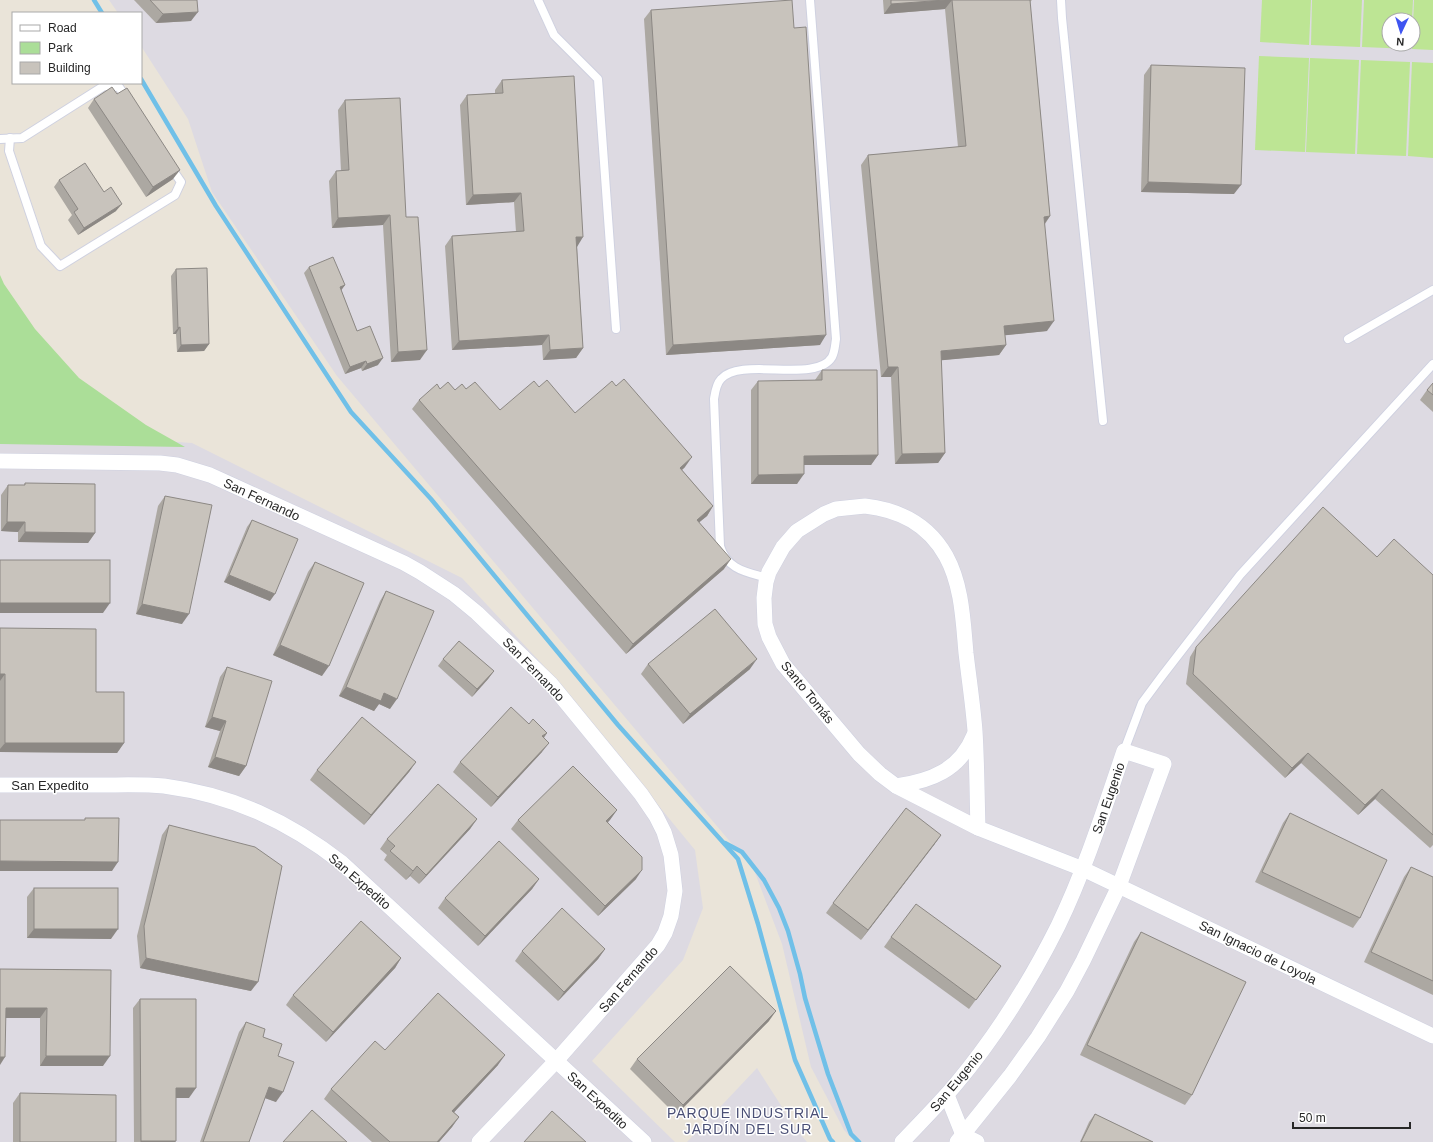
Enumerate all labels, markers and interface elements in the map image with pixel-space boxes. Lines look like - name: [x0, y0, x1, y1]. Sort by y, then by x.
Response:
- legend: [12, 12, 142, 84]
- north arrow: [1381, 12, 1421, 52]
- text: Road: [48, 21, 77, 35]
- text: N: [1396, 36, 1405, 48]
- text: Park: [48, 41, 74, 55]
- text: Building: [48, 61, 91, 75]
- street label: San Fernando: [221, 475, 302, 524]
- street label: San Fernando: [500, 634, 568, 704]
- street label: Santo Tomás: [778, 658, 838, 727]
- street label: San Eugenio: [1089, 761, 1128, 836]
- street label: San Expedito: [11, 778, 89, 793]
- street label: San Expedito: [326, 850, 394, 912]
- street label: San Ignacio de Loyola: [1197, 918, 1320, 988]
- street label: San Fernando: [596, 943, 661, 1015]
- street label: San Eugenio: [927, 1048, 986, 1115]
- street label: San Expedito: [564, 1069, 631, 1132]
- scale bar: [1293, 1104, 1410, 1130]
- district label: PARQUE INDUSTRIAL JARDÍN DEL SUR: [667, 1105, 829, 1137]
- text: 50 m: [1299, 1111, 1326, 1125]

